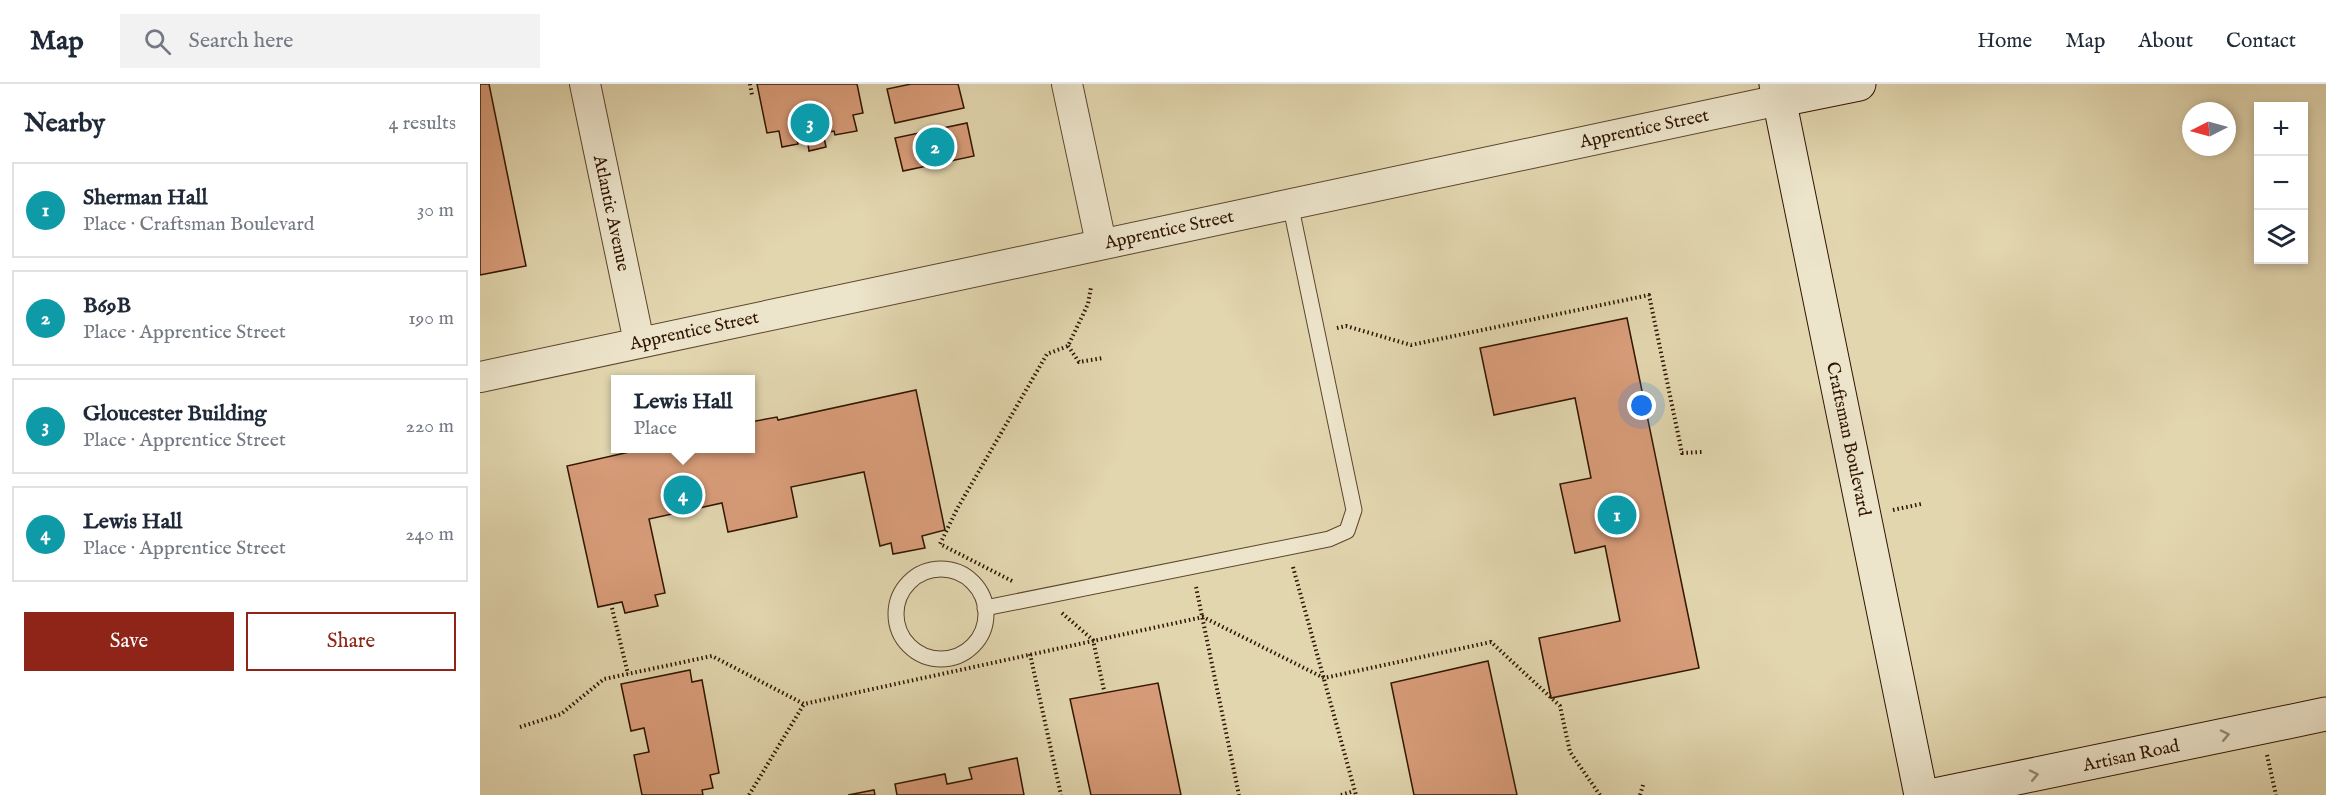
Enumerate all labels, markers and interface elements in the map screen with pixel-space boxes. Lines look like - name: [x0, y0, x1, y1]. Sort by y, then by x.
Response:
- search box: [120, 14, 540, 68]
- text: Map: [30, 24, 84, 59]
- icon: search: [141, 25, 174, 58]
- text: Search here: [189, 27, 293, 55]
- text: Home: [1977, 28, 2032, 55]
- text: Map: [2065, 28, 2105, 55]
- text: About: [2138, 28, 2193, 55]
- text: Contact: [2226, 28, 2296, 55]
- pin: 3: [790, 100, 830, 146]
- north arrow: [2182, 102, 2236, 156]
- map controls: [2254, 102, 2308, 264]
- button: +: [2254, 102, 2308, 156]
- street label: Apprentice Street: [1577, 105, 1711, 155]
- text: Nearby: [24, 107, 105, 140]
- text: 4 results: [389, 111, 456, 136]
- pin: 2: [916, 124, 954, 170]
- street label: Atlantic Avenue: [587, 152, 634, 273]
- button: −: [2254, 156, 2308, 210]
- text: Sherman Hall: [83, 184, 208, 212]
- text: 1: [42, 198, 49, 223]
- text: 30 m: [417, 198, 454, 223]
- street label: Apprentice Street: [1102, 206, 1236, 256]
- button: layers: [2254, 210, 2308, 264]
- text: Place · Craftsman Boulevard: [83, 212, 314, 237]
- text: B69B: [83, 292, 131, 320]
- text: 2: [41, 306, 50, 331]
- text: 190 m: [408, 306, 454, 331]
- street label: Apprentice Street: [627, 307, 761, 357]
- text: Place · Apprentice Street: [83, 320, 286, 345]
- street label: Craftsman Boulevard: [1820, 360, 1875, 519]
- popup: [611, 375, 755, 453]
- text: Lewis Hall: [633, 388, 733, 416]
- your location: [1627, 391, 1656, 420]
- text: Gloucester Building: [83, 400, 266, 428]
- text: 3: [42, 414, 49, 439]
- text: 220 m: [406, 414, 454, 439]
- text: Place: [633, 416, 677, 441]
- text: Place · Apprentice Street: [83, 428, 286, 453]
- pin: 4: [664, 472, 702, 518]
- pin: 1: [1598, 492, 1636, 538]
- text: Lewis Hall: [83, 508, 182, 536]
- text: 4: [41, 522, 50, 547]
- text: 240 m: [405, 522, 454, 547]
- text: Place · Apprentice Street: [83, 536, 286, 561]
- button: Save: [24, 612, 234, 671]
- button: Share: [246, 612, 456, 671]
- one-way arrow: [2219, 729, 2229, 742]
- street label: Artisan Road: [2080, 735, 2182, 778]
- one-way arrow: [2028, 769, 2038, 782]

